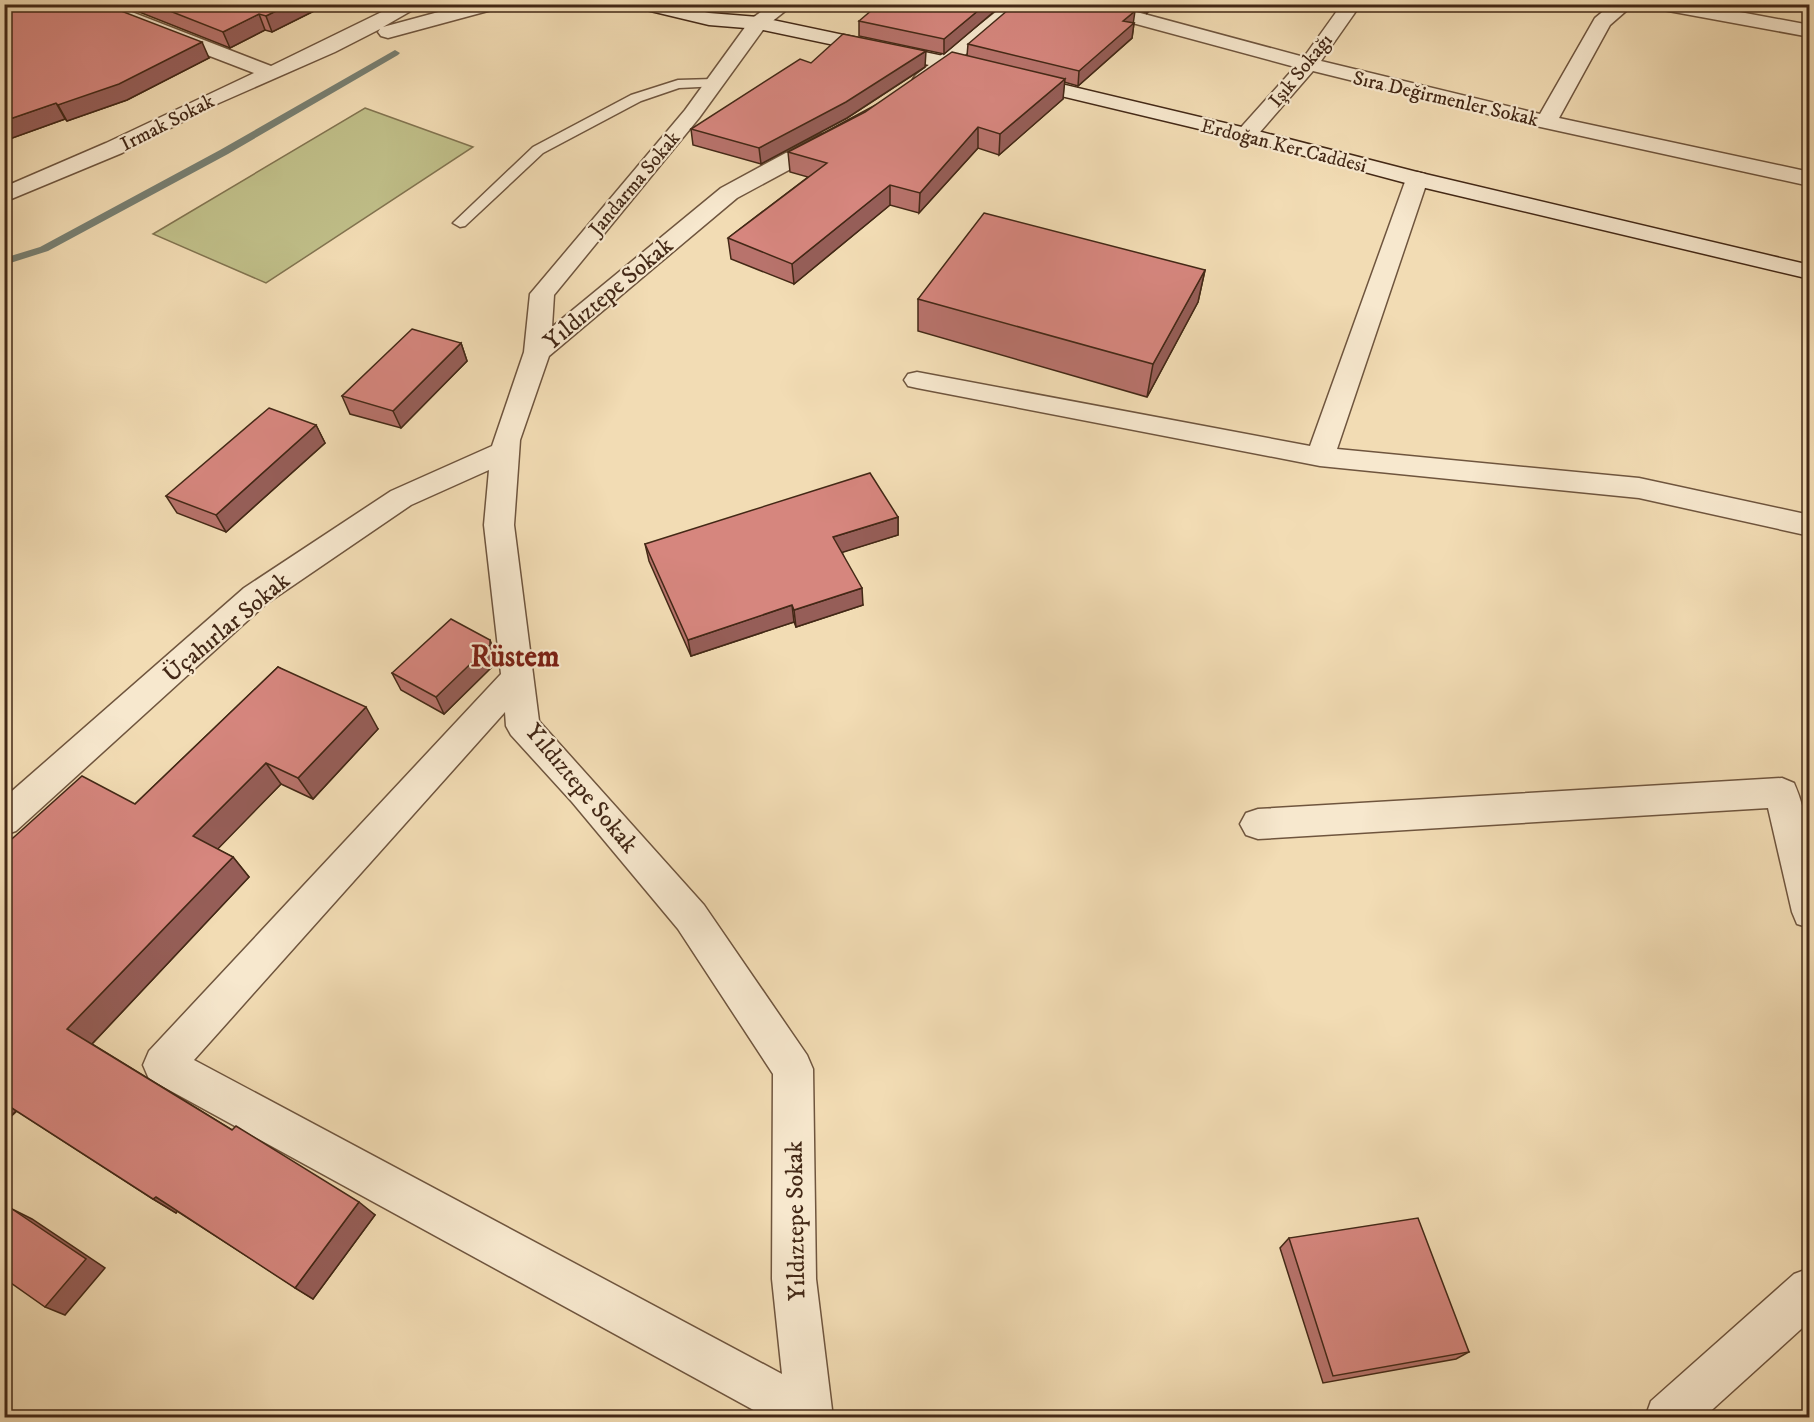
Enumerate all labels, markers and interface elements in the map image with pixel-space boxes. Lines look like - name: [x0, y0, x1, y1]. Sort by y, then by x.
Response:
- street label: Işık Sokağı: [1264, 29, 1338, 113]
- street label: Sıra Değirmenler Sokak: [1351, 66, 1541, 133]
- street label: Irmak Sokak: [117, 89, 219, 158]
- street label: Erdoğan Ker Caddesi: [1198, 114, 1369, 179]
- street label: Jandarma Sokak: [583, 127, 686, 243]
- street label: Yıldıztepe Sokak: [538, 231, 680, 357]
- street label: Üçahırlar Sokak: [157, 566, 296, 689]
- district label: Rüstem: [470, 639, 560, 676]
- street label: Yıldıztepe Sokak: [518, 718, 644, 860]
- street label: Yıldıztepe Sokak: [780, 1141, 812, 1301]

